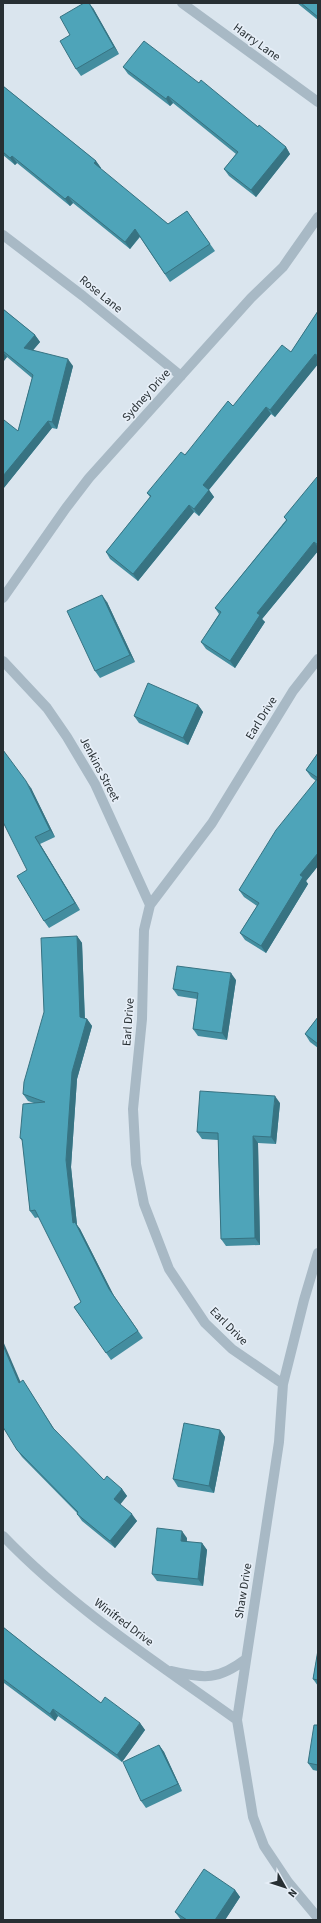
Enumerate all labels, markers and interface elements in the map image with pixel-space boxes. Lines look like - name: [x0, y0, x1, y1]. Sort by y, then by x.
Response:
- street label: Harry Lane: [229, 19, 284, 65]
- street label: Rose Lane: [76, 272, 126, 317]
- street label: Sydney Drive: [118, 365, 175, 425]
- street label: Earl Drive: [241, 693, 281, 743]
- street label: Jenkins Street: [75, 734, 124, 805]
- street label: Earl Drive: [118, 997, 139, 1047]
- street label: Earl Drive: [206, 1303, 252, 1349]
- street label: Shaw Drive: [231, 1562, 256, 1620]
- street label: Winifred Drive: [90, 1594, 157, 1650]
- north arrow: [265, 1867, 305, 1907]
- text: N: [284, 1885, 301, 1901]

